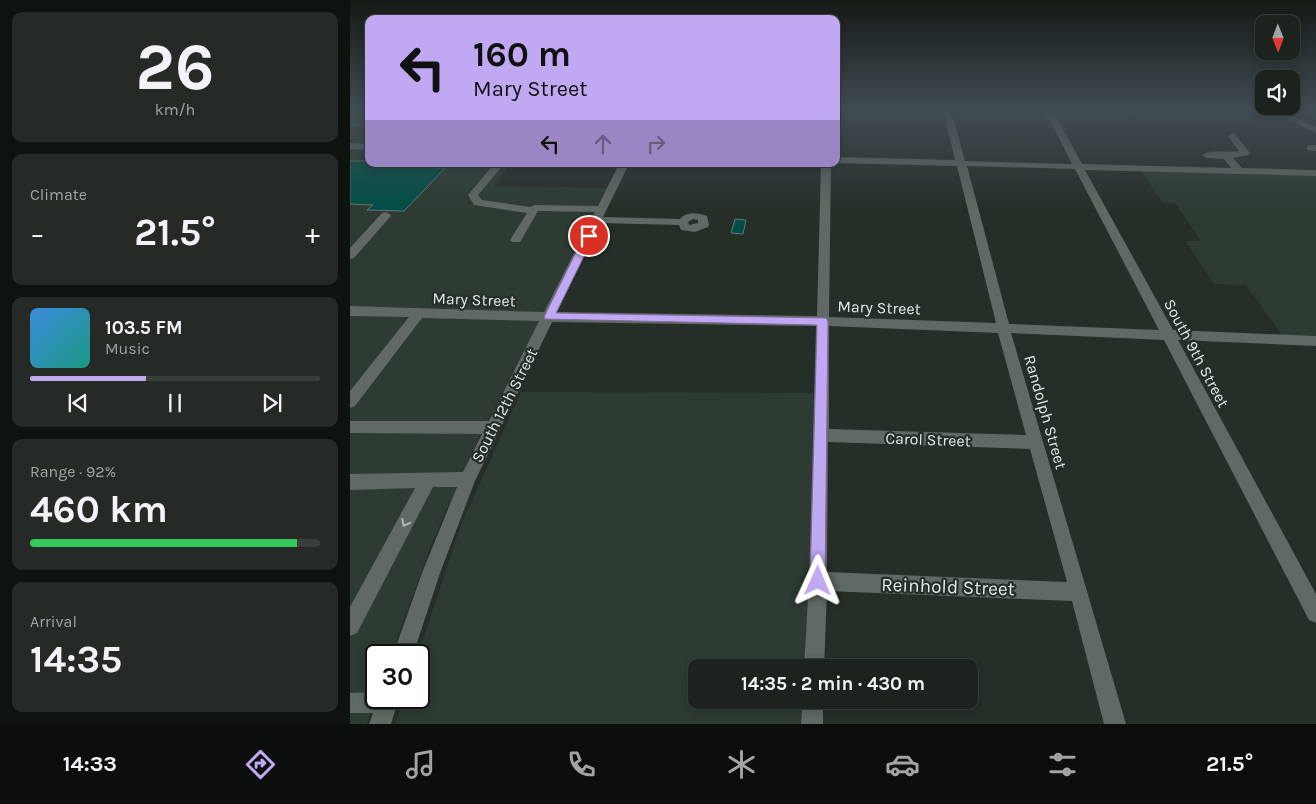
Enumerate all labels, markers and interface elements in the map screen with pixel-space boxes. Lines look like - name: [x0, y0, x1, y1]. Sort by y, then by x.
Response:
- north arrow: [1255, 15, 1300, 60]
- map controls: [1255, 15, 1300, 115]
- text: 26: [136, 29, 214, 105]
- text: 160 m: [473, 34, 571, 75]
- icon: left: [390, 35, 455, 100]
- button: sound: [1255, 70, 1300, 115]
- text: Mary Street: [473, 76, 588, 102]
- text: km/h: [155, 100, 195, 119]
- icon: left: [536, 130, 564, 158]
- icon: ahead: [589, 130, 617, 158]
- icon: right: [642, 130, 670, 158]
- text: Climate: [30, 185, 87, 204]
- text: 21.5°: [134, 210, 216, 255]
- pin: [568, 215, 610, 257]
- text: −: [30, 217, 45, 250]
- text: +: [305, 217, 320, 250]
- icon: arrive: [575, 222, 603, 250]
- street label: Mary Street: [432, 289, 516, 310]
- street label: South 9th Street: [1160, 296, 1233, 411]
- street label: Mary Street: [837, 297, 921, 318]
- text: 103.5 FM: [105, 317, 183, 339]
- text: Music: [105, 339, 150, 358]
- street label: South 12th Street: [467, 345, 541, 465]
- street label: Randolph Street: [1020, 353, 1071, 471]
- icon: previous: [64, 389, 92, 417]
- icon: pause: [161, 389, 189, 417]
- icon: next: [258, 389, 286, 417]
- street label: Carol Street: [885, 429, 971, 450]
- text: Range · 92%: [30, 462, 116, 481]
- text: 460 km: [30, 487, 168, 532]
- one-way arrow: [401, 518, 411, 527]
- position arrow: [791, 554, 843, 606]
- street label: Reinhold Street: [881, 574, 1015, 600]
- text: Arrival: [30, 612, 77, 631]
- text: 14:35: [30, 637, 122, 682]
- speed limit sign: 30: [365, 644, 430, 709]
- text: 14:35 · 2 min · 430 m: [741, 673, 925, 695]
- icon: directions: [243, 747, 278, 782]
- icon: music: [403, 747, 438, 782]
- icon: phone: [564, 747, 599, 782]
- icon: climate: [724, 747, 759, 782]
- icon: car: [885, 747, 920, 782]
- icon: filters: [1045, 747, 1080, 782]
- text: 14:33: [63, 751, 117, 777]
- text: 21.5°: [1206, 751, 1253, 777]

